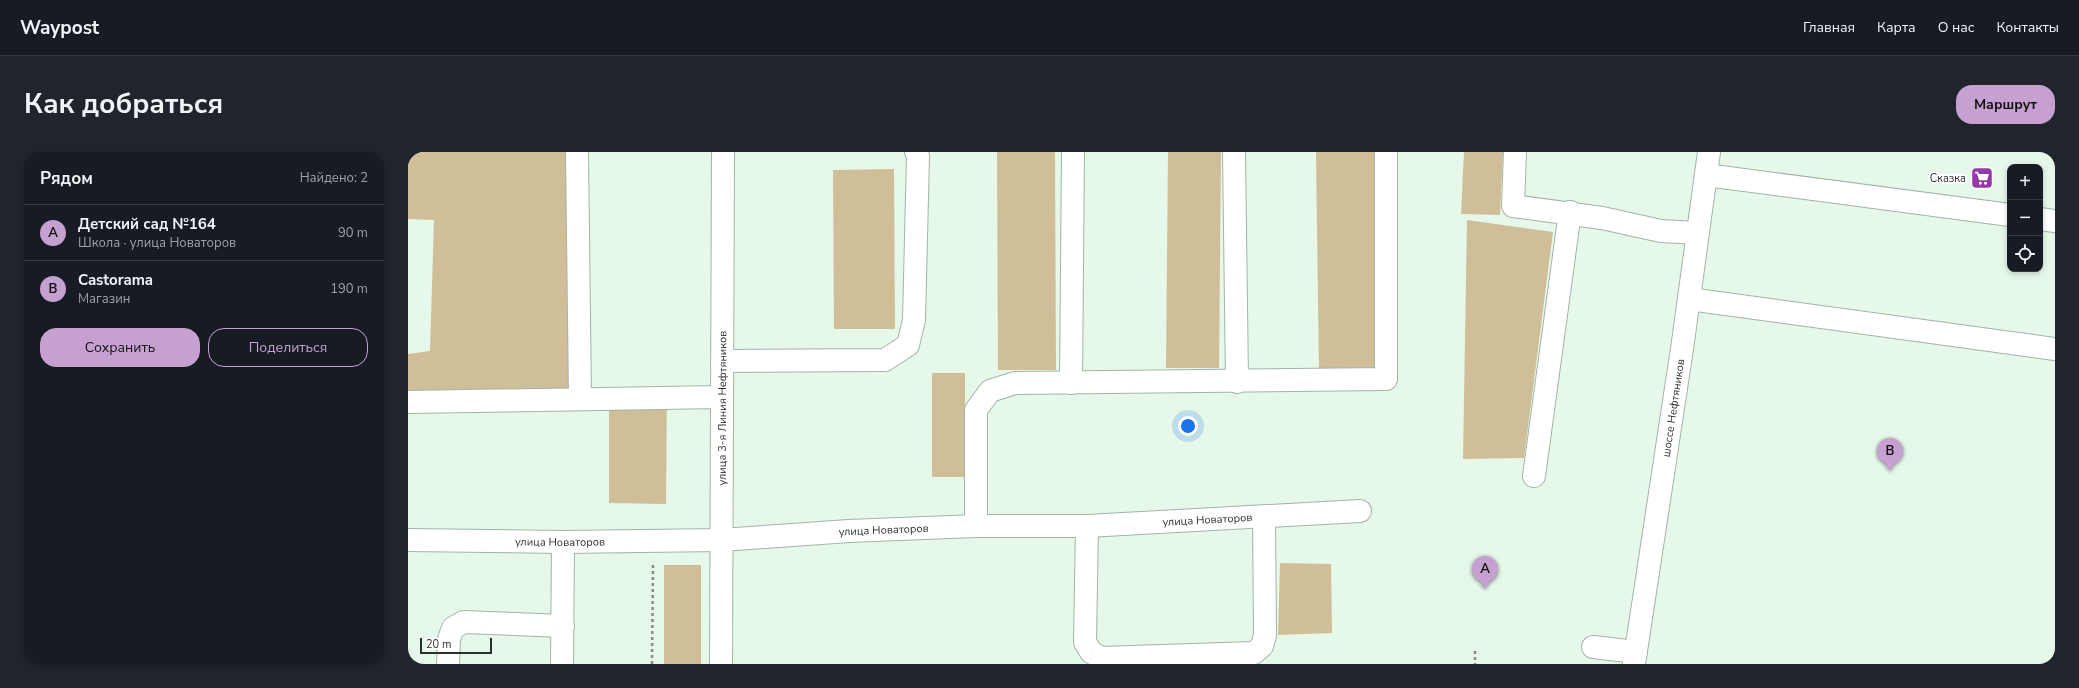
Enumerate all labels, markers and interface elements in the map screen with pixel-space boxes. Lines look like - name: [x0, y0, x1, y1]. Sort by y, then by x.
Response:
- text: Waypost: [20, 15, 99, 41]
- text: Главная: [1803, 18, 1855, 37]
- text: Карта: [1877, 18, 1916, 37]
- text: О нас: [1938, 18, 1974, 37]
- text: Контакты: [1996, 18, 2059, 37]
- text: Как добраться: [24, 85, 223, 123]
- button: Маршрут: [1956, 85, 2055, 124]
- map controls: [2007, 164, 2043, 272]
- button: +: [2007, 164, 2043, 200]
- supermarket icon: Сказка: [1969, 165, 1995, 191]
- text: Рядом: [40, 167, 93, 190]
- text: Найдено: 2: [300, 169, 368, 187]
- place label: Сказка: [1930, 171, 1966, 186]
- button: −: [2007, 200, 2043, 236]
- text: Детский сад №164: [78, 214, 216, 234]
- text: A: [48, 224, 58, 242]
- text: 90 m: [338, 224, 368, 242]
- text: Школа · улица Новаторов: [78, 234, 236, 252]
- button: locate: [2007, 236, 2043, 272]
- text: Castorama: [78, 270, 153, 290]
- text: B: [49, 280, 57, 298]
- text: 190 m: [330, 280, 368, 298]
- text: Магазин: [78, 290, 130, 308]
- button: Сохранить: [40, 328, 200, 367]
- button: Поделиться: [208, 328, 368, 367]
- street label: улица 3-я Линия Нефтяников: [714, 331, 730, 485]
- street label: шоссе Нефтяников: [1658, 358, 1688, 458]
- your location: [1178, 416, 1198, 436]
- pin: B: [1877, 438, 1903, 471]
- street label: улица Новаторов: [1162, 509, 1253, 529]
- street label: улица Новаторов: [838, 520, 929, 539]
- street label: улица Новаторов: [515, 534, 605, 550]
- pin: A: [1472, 556, 1498, 589]
- scale bar: [420, 636, 492, 655]
- text: 20 m: [426, 637, 451, 652]

